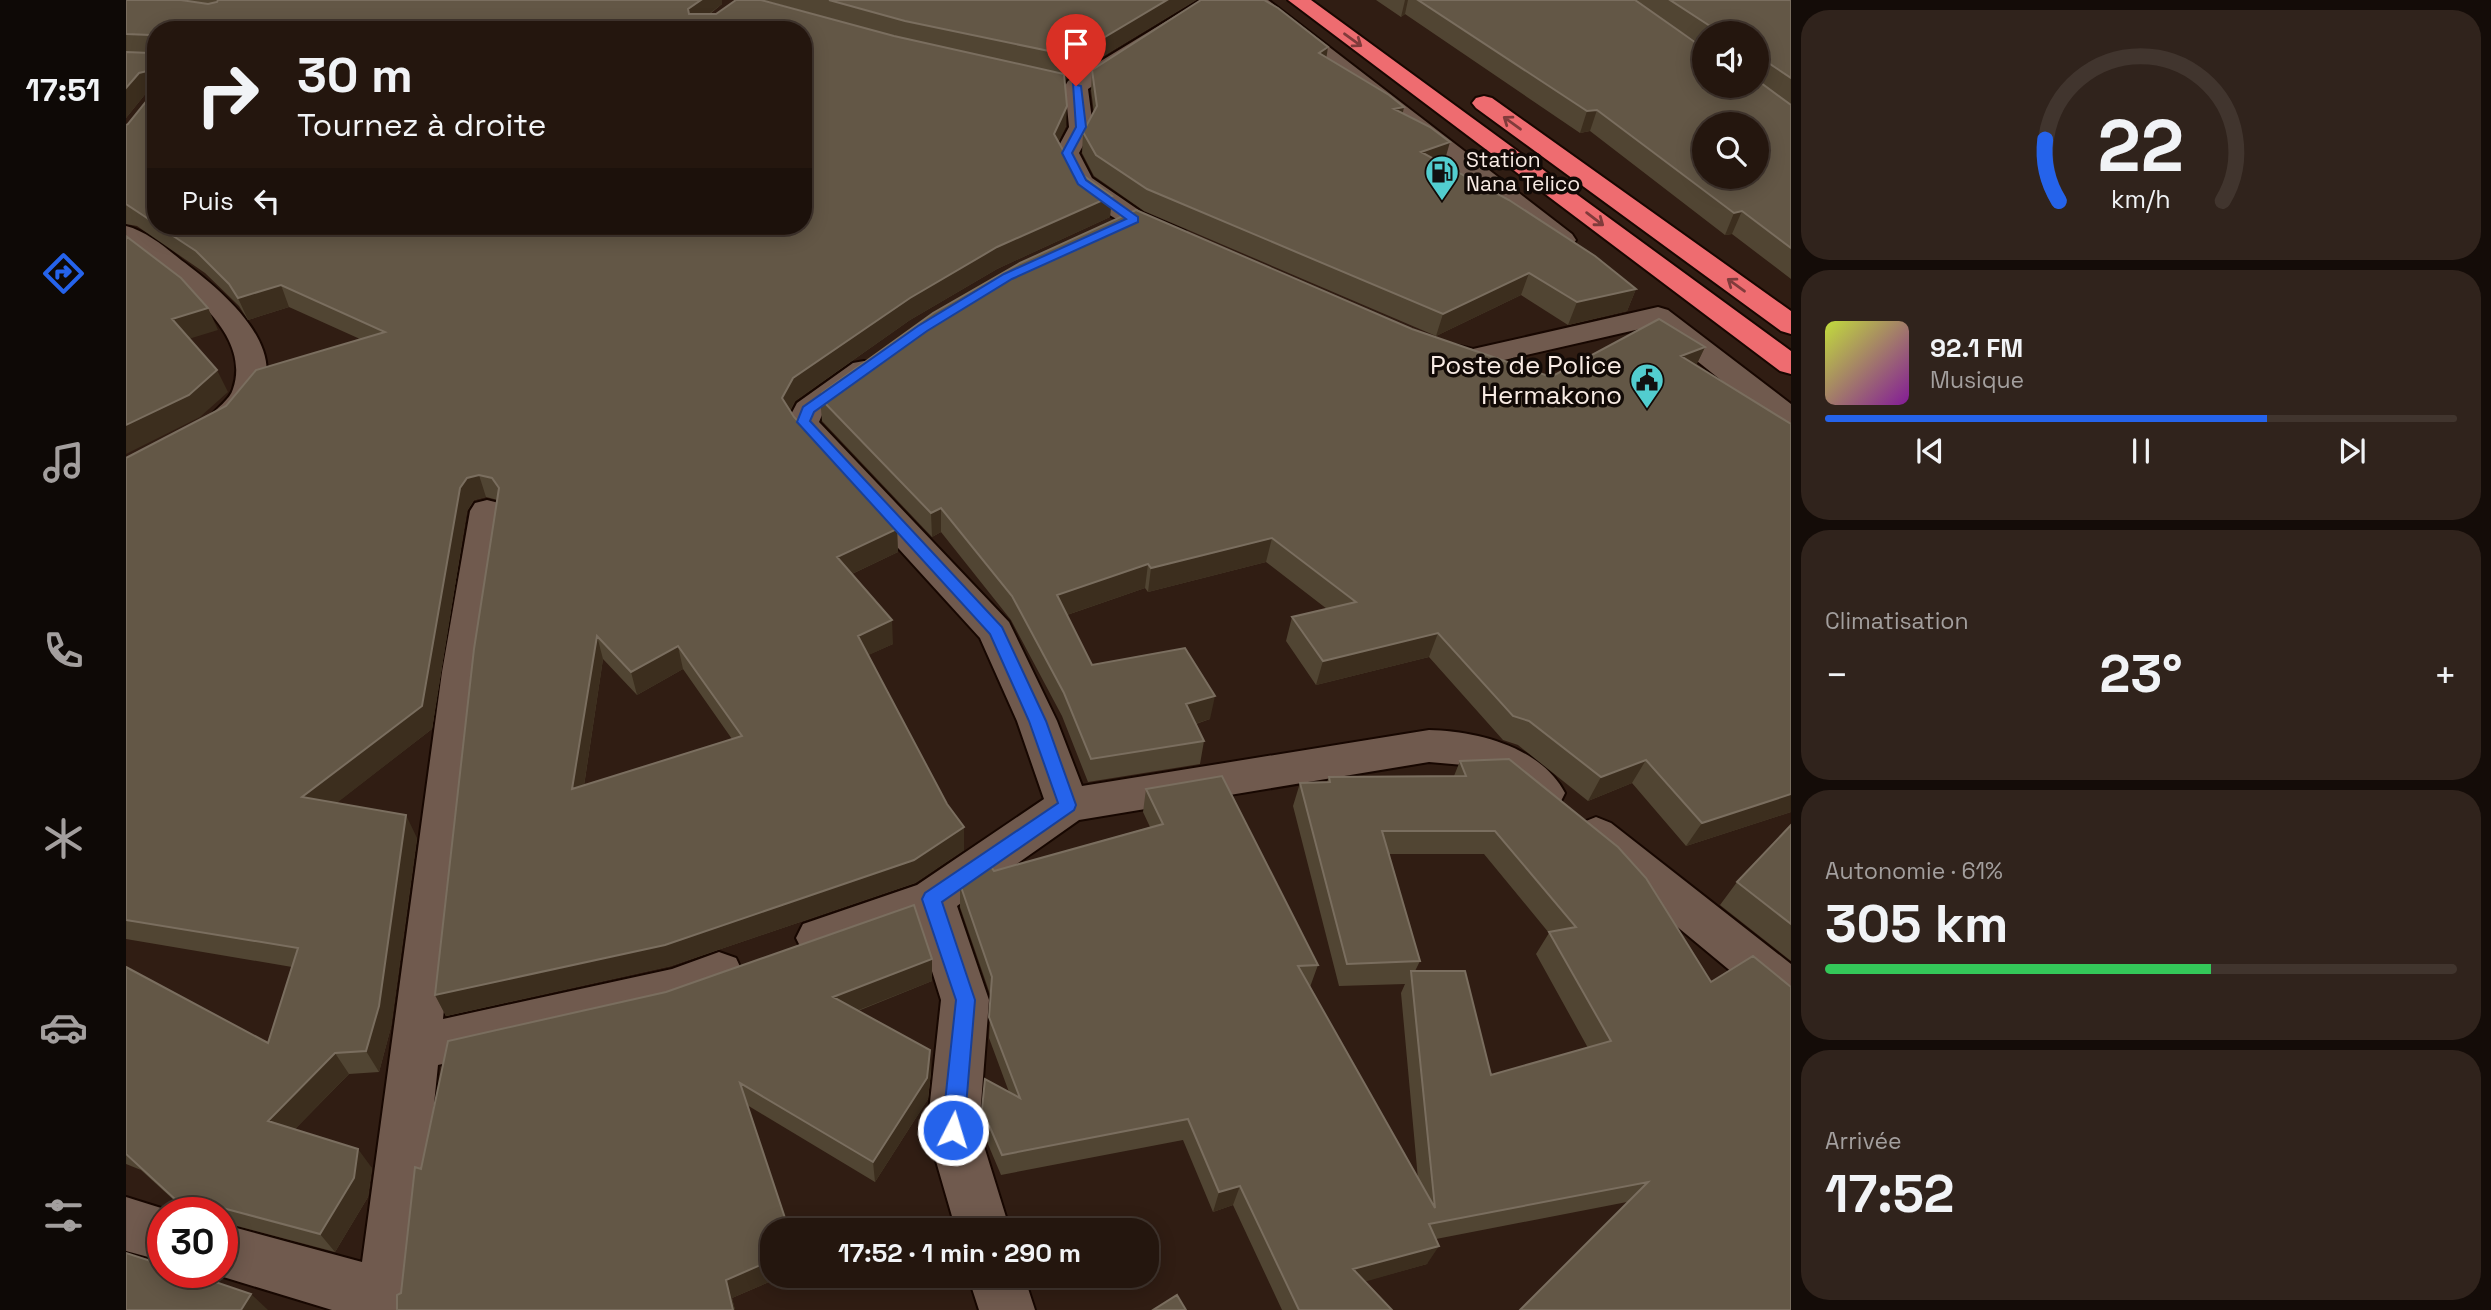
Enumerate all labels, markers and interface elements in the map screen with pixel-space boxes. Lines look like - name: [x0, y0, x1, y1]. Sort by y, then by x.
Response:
- pin: [1046, 14, 1106, 86]
- map controls: [1692, 21, 1769, 189]
- button: sound: [1692, 21, 1769, 98]
- icon: arrive: [1057, 25, 1095, 63]
- one-way arrow: [1343, 33, 1362, 47]
- text: 30 m: [297, 44, 413, 106]
- icon: right: [182, 49, 273, 140]
- text: 17:51: [26, 70, 100, 110]
- text: 22: [2098, 99, 2184, 192]
- text: Tournez à droite: [297, 105, 546, 145]
- button: search: [1692, 112, 1769, 189]
- one-way arrow: [1503, 116, 1522, 130]
- place label: Station Nana Telico: [1466, 146, 1580, 197]
- fuel station icon: Station Nana Telico: [1423, 153, 1461, 202]
- icon: left: [248, 182, 286, 220]
- text: km/h: [2111, 183, 2171, 215]
- text: Puis: [182, 184, 234, 218]
- one-way arrow: [1586, 211, 1605, 226]
- icon: directions: [39, 249, 88, 298]
- one-way arrow: [1727, 278, 1746, 293]
- text: 92.1 FM: [1930, 331, 2023, 365]
- place label: Poste de Police Hermakono: [1430, 348, 1622, 412]
- public building icon: Poste de Police Hermakono: [1628, 361, 1666, 410]
- text: Musique: [1930, 365, 2024, 395]
- icon: previous: [1911, 432, 1949, 470]
- icon: pause: [2122, 432, 2160, 470]
- icon: next: [2333, 432, 2371, 470]
- icon: music: [39, 438, 88, 487]
- text: Climatisation: [1825, 606, 1969, 636]
- icon: phone: [39, 626, 88, 675]
- text: 23°: [2100, 641, 2183, 707]
- text: −: [1825, 651, 1849, 699]
- text: +: [2433, 651, 2457, 699]
- icon: climate: [39, 814, 88, 863]
- text: Autonomie · 61%: [1825, 856, 2003, 886]
- text: 305 km: [1825, 891, 2008, 957]
- icon: car: [39, 1003, 88, 1052]
- position arrow: [916, 1093, 990, 1167]
- text: Arrivée: [1825, 1126, 1902, 1156]
- text: 17:52: [1825, 1161, 1954, 1227]
- icon: filters: [39, 1191, 88, 1240]
- speed limit sign: 30: [147, 1197, 238, 1288]
- text: 17:52 · 1 min · 290 m: [838, 1236, 1081, 1270]

